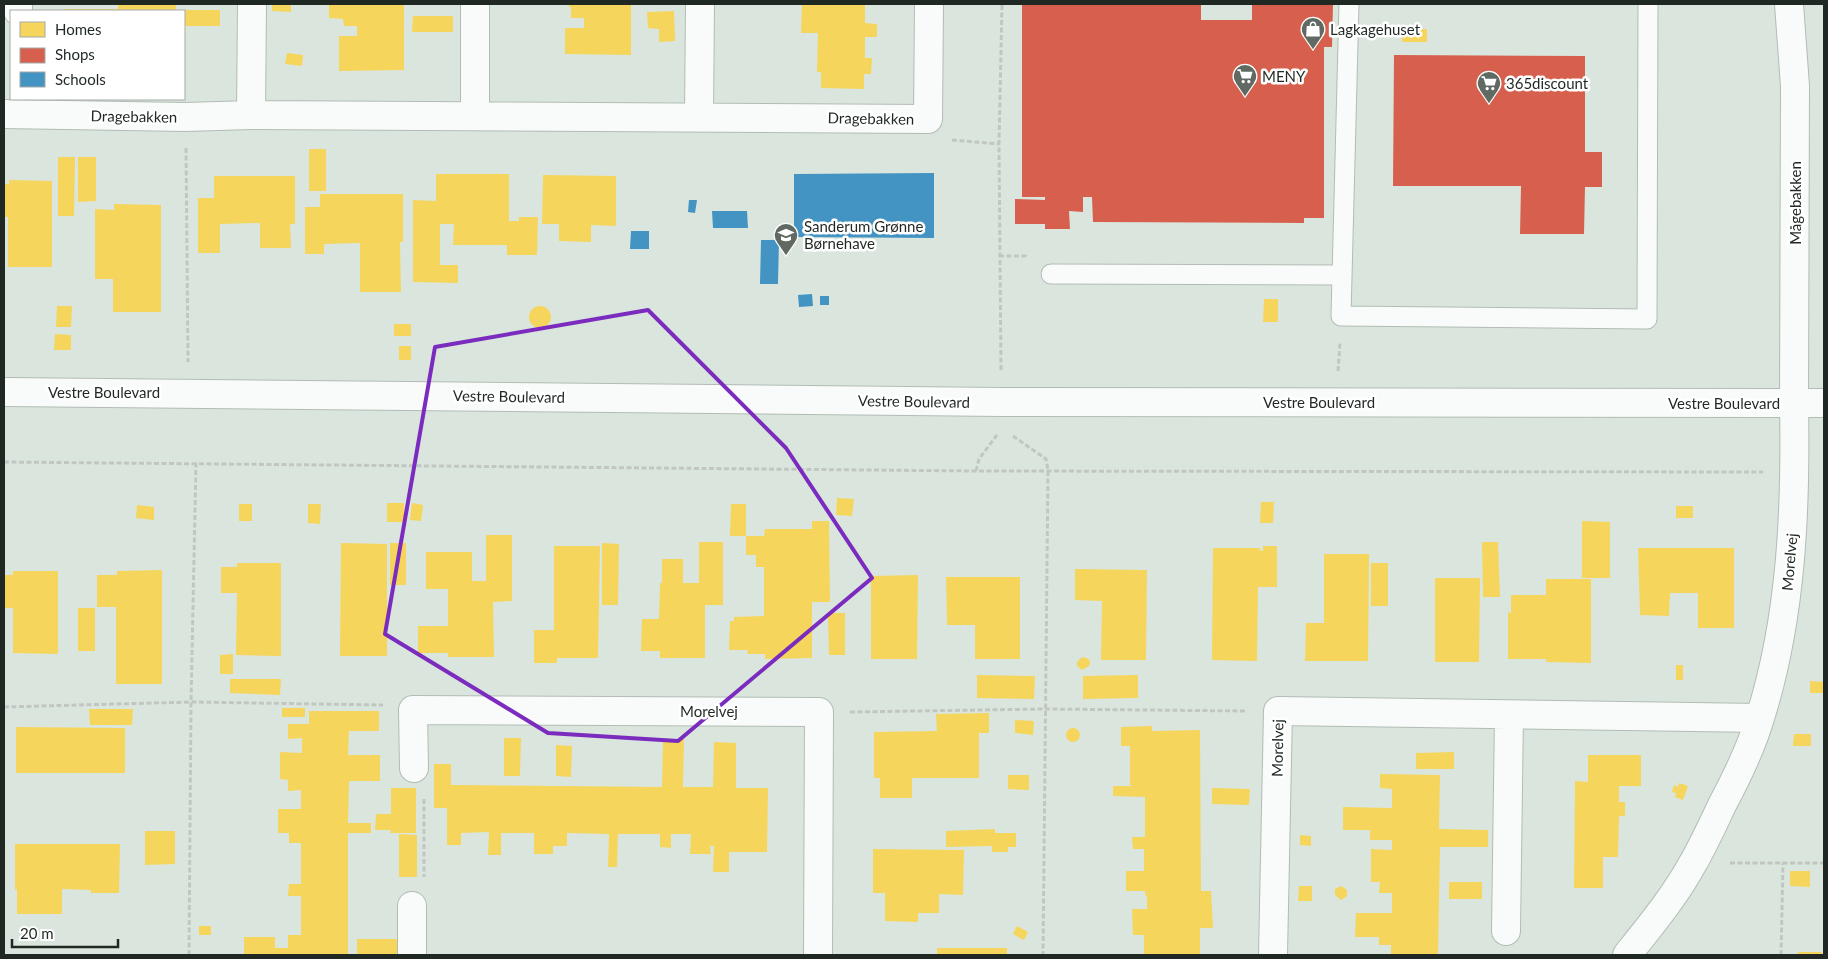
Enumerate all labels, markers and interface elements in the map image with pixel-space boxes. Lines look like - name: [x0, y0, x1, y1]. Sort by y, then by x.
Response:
- legend: [10, 10, 185, 100]
- shop icon: Lagkagehuset: [1300, 16, 1326, 50]
- text: Homes: [55, 20, 101, 38]
- place label: Lagkagehuset: [1330, 20, 1421, 38]
- text: Shops: [55, 45, 95, 63]
- supermarket icon: MENY: [1232, 63, 1258, 97]
- place label: MENY: [1262, 67, 1306, 85]
- text: Schools: [55, 70, 106, 88]
- supermarket icon: 365discount: [1476, 70, 1502, 104]
- place label: 365discount: [1506, 74, 1589, 92]
- street label: Dragebakken: [91, 106, 177, 126]
- street label: Dragebakken: [828, 108, 914, 128]
- street label: Mågebakken: [1786, 161, 1804, 245]
- place label: Sanderum Grønne Børnehave: [804, 217, 923, 252]
- school or university icon: Sanderum Grønne Børnehave: [773, 222, 799, 256]
- street label: Vestre Boulevard: [48, 383, 160, 401]
- street label: Vestre Boulevard: [453, 386, 565, 406]
- street label: Vestre Boulevard: [858, 391, 970, 411]
- street label: Vestre Boulevard: [1263, 393, 1375, 411]
- street label: Vestre Boulevard: [1668, 394, 1780, 412]
- street label: Morelvej: [1778, 532, 1800, 592]
- street label: Morelvej: [680, 702, 738, 720]
- street label: Morelvej: [1267, 719, 1287, 777]
- scale bar: [12, 916, 119, 948]
- text: 20 m: [20, 924, 54, 942]

